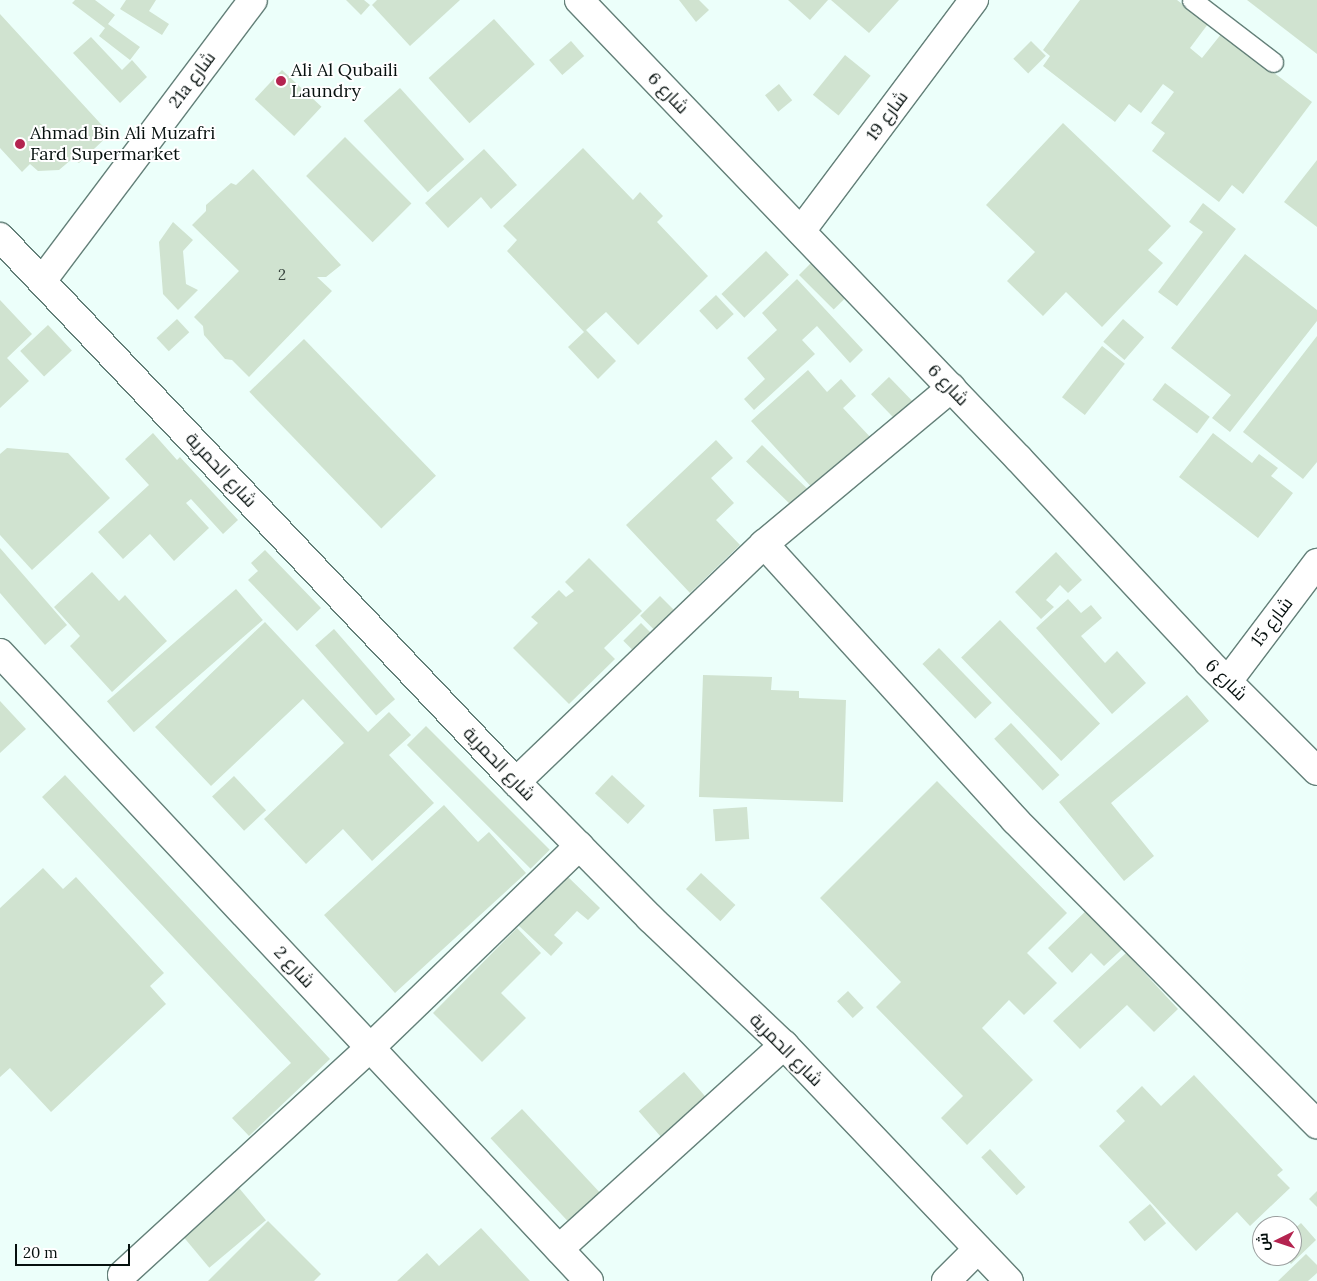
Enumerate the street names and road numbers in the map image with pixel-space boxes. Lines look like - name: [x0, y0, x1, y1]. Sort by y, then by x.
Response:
- street label: 21a شارع: [164, 48, 220, 112]
- street label: شارع 6: [643, 68, 693, 118]
- street label: شارع 19: [861, 87, 913, 145]
- street label: شارع 6: [923, 360, 973, 410]
- street label: شارع الحمرية: [181, 428, 261, 512]
- street label: شارع 15: [1247, 593, 1297, 651]
- street label: شارع 6: [1201, 655, 1251, 705]
- street label: شارع الحمرية: [458, 723, 540, 805]
- street label: شارع 2: [269, 942, 319, 992]
- street label: شارع الحمرية: [745, 1009, 827, 1091]

